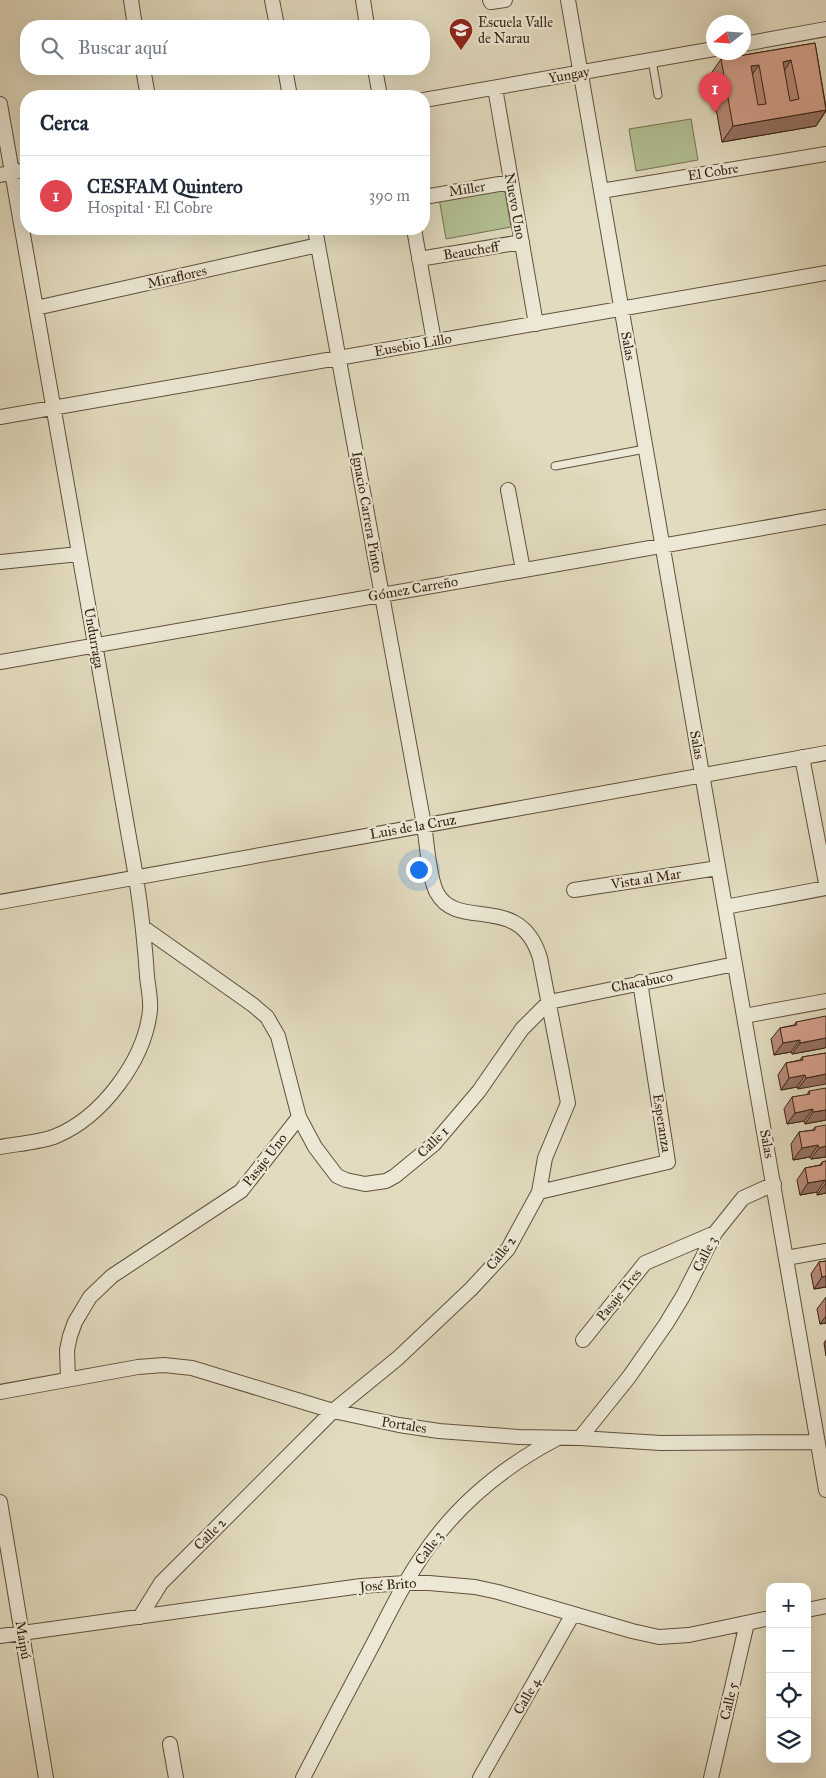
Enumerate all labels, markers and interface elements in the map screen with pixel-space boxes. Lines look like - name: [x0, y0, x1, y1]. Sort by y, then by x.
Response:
- place label: Escuela Valle de Narau: [478, 14, 553, 47]
- north arrow: [706, 15, 751, 60]
- school or university icon: Escuela Valle de Narau: [448, 17, 474, 51]
- search box: [20, 20, 430, 75]
- icon: search: [38, 34, 66, 62]
- text: Buscar aquí: [78, 36, 167, 59]
- street label: Yungay: [547, 63, 591, 87]
- pin: 1: [699, 72, 731, 113]
- text: Cerca: [40, 110, 89, 136]
- street label: El Cobre: [686, 160, 740, 184]
- street label: Nuevo Uno: [501, 171, 529, 241]
- text: CESFAM Quintero: [87, 175, 243, 198]
- street label: Miller: [447, 178, 487, 200]
- text: 1: [53, 186, 59, 205]
- text: 390 m: [369, 186, 410, 205]
- text: Hospital · El Cobre: [87, 198, 213, 217]
- street label: Beaucheff: [442, 238, 503, 264]
- street label: Miraflores: [146, 262, 208, 292]
- street label: Eusebio Lillo: [373, 330, 453, 360]
- street label: Salas: [617, 330, 639, 362]
- street label: Ignacio Carrera Pinto: [348, 450, 386, 574]
- street label: Gómez Carreño: [367, 573, 459, 605]
- street label: Undurraga: [80, 606, 108, 670]
- street label: Salas: [686, 729, 708, 761]
- street label: Luis de la Cruz: [369, 811, 458, 843]
- your location: [406, 857, 432, 883]
- street label: Vista al Mar: [609, 865, 683, 893]
- street label: Chacabuco: [610, 968, 674, 996]
- street label: Esperanza: [649, 1092, 675, 1154]
- street label: Calle 1: [414, 1123, 453, 1161]
- street label: Salas: [756, 1128, 778, 1160]
- street label: Pasaje Uno: [239, 1130, 291, 1190]
- street label: Calle 2: [482, 1232, 520, 1273]
- street label: Calle 3: [689, 1233, 721, 1275]
- street label: Pasaje Tres: [593, 1265, 645, 1325]
- street label: Portales: [380, 1413, 428, 1437]
- street label: Calle 2: [190, 1514, 230, 1554]
- street label: Calle 3: [411, 1528, 447, 1568]
- street label: José Brito: [357, 1575, 417, 1597]
- map controls: [766, 1583, 811, 1763]
- button: +: [766, 1583, 811, 1628]
- street label: Maipú: [12, 1620, 35, 1661]
- button: −: [766, 1628, 811, 1673]
- button: locate: [766, 1673, 811, 1718]
- street label: Calle 4: [510, 1674, 545, 1717]
- street label: Calle 5: [716, 1680, 742, 1722]
- button: layers: [766, 1718, 811, 1763]

